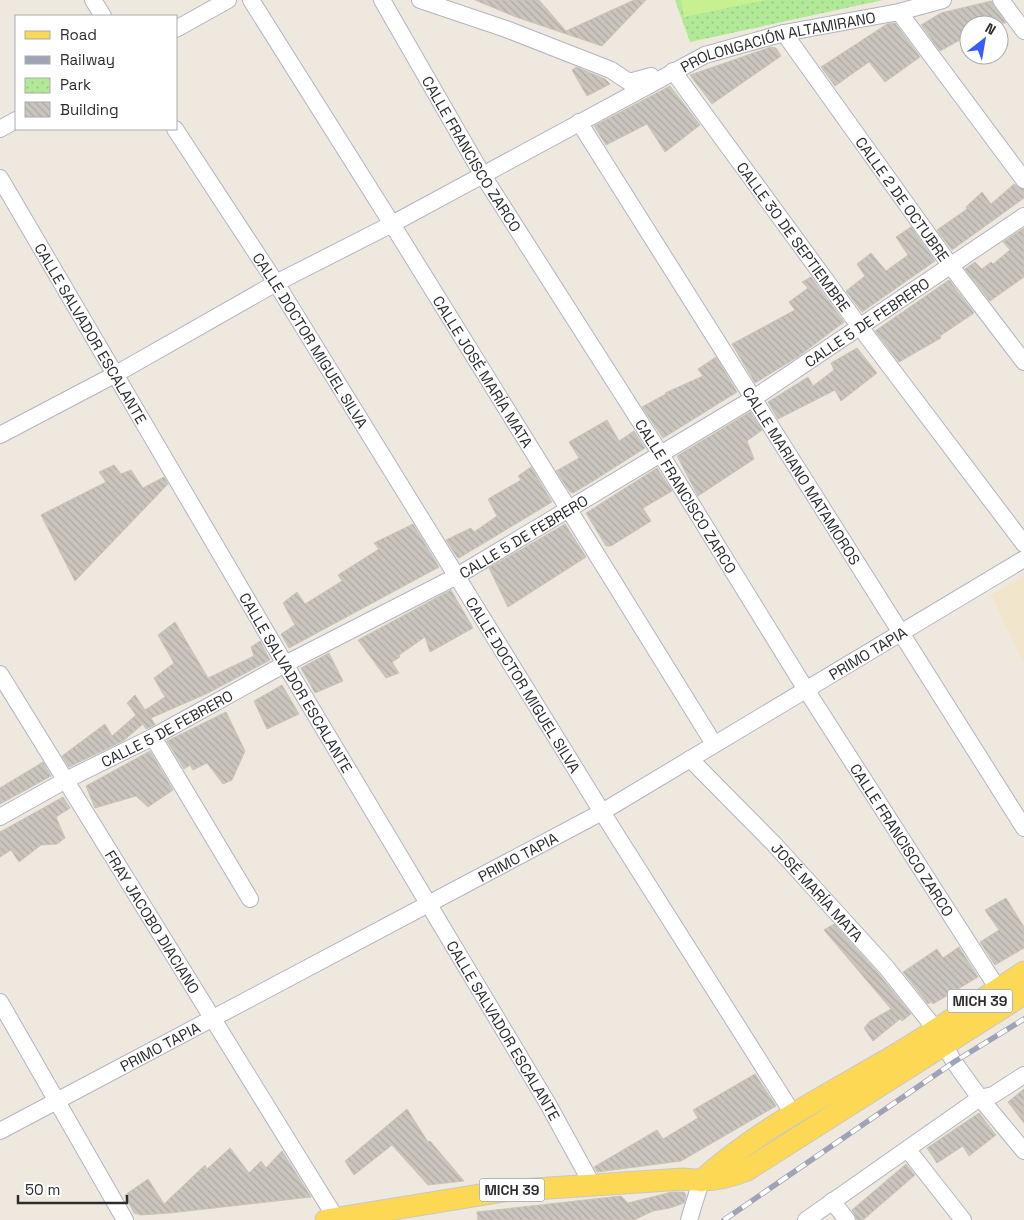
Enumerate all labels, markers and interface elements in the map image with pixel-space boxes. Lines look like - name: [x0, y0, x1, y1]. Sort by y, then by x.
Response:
- street label: PROLONGACIÓN ALTAMIRANO: [677, 7, 877, 76]
- legend: [15, 15, 178, 130]
- north arrow: [959, 15, 1009, 65]
- text: N: [982, 19, 999, 39]
- text: Road: [60, 25, 97, 44]
- text: Railway: [60, 50, 115, 69]
- street label: CALLE FRANCISCO ZARCO: [418, 72, 526, 235]
- text: Park: [60, 75, 91, 94]
- text: Building: [60, 100, 119, 119]
- street label: CALLE 2 DE OCTUBRE: [852, 133, 954, 265]
- street label: CALLE 30 DE SEPTIEMBRE: [733, 158, 855, 315]
- street label: CALLE SALVADOR ESCALANTE: [31, 240, 151, 427]
- street label: CALLE DOCTOR MIGUEL SILVA: [249, 249, 373, 432]
- street label: CALLE 5 DE FEBRERO: [801, 273, 933, 371]
- street label: CALLE JOSÉ MARÍA MATA: [429, 292, 538, 451]
- street label: CALLE MARIANO MATAMOROS: [739, 383, 865, 568]
- street label: CALLE FRANCISCO ZARCO: [631, 415, 741, 577]
- street label: CALLE 5 DE FEBRERO: [455, 490, 591, 582]
- street label: CALLE SALVADOR ESCALANTE: [236, 589, 357, 776]
- street label: CALLE DOCTOR MIGUEL SILVA: [462, 593, 585, 777]
- street label: PRIMO TAPIA: [825, 622, 911, 684]
- street label: CALLE 5 DE FEBRERO: [98, 685, 236, 771]
- street label: CALLE FRANCISCO ZARCO: [846, 760, 958, 920]
- street label: PRIMO TAPIA: [474, 827, 562, 886]
- street label: JOSÉ MARÍA MATA: [768, 838, 868, 946]
- street label: FRAY JACOBO DIACIANO: [101, 846, 204, 997]
- street label: CALLE SALVADOR ESCALANTE: [443, 937, 565, 1124]
- road number: MICH 39: [948, 989, 1012, 1012]
- street label: PRIMO TAPIA: [117, 1017, 204, 1075]
- scale bar: [18, 1172, 126, 1204]
- road number: MICH 39: [480, 1178, 544, 1202]
- text: 50 m: [25, 1180, 60, 1199]

